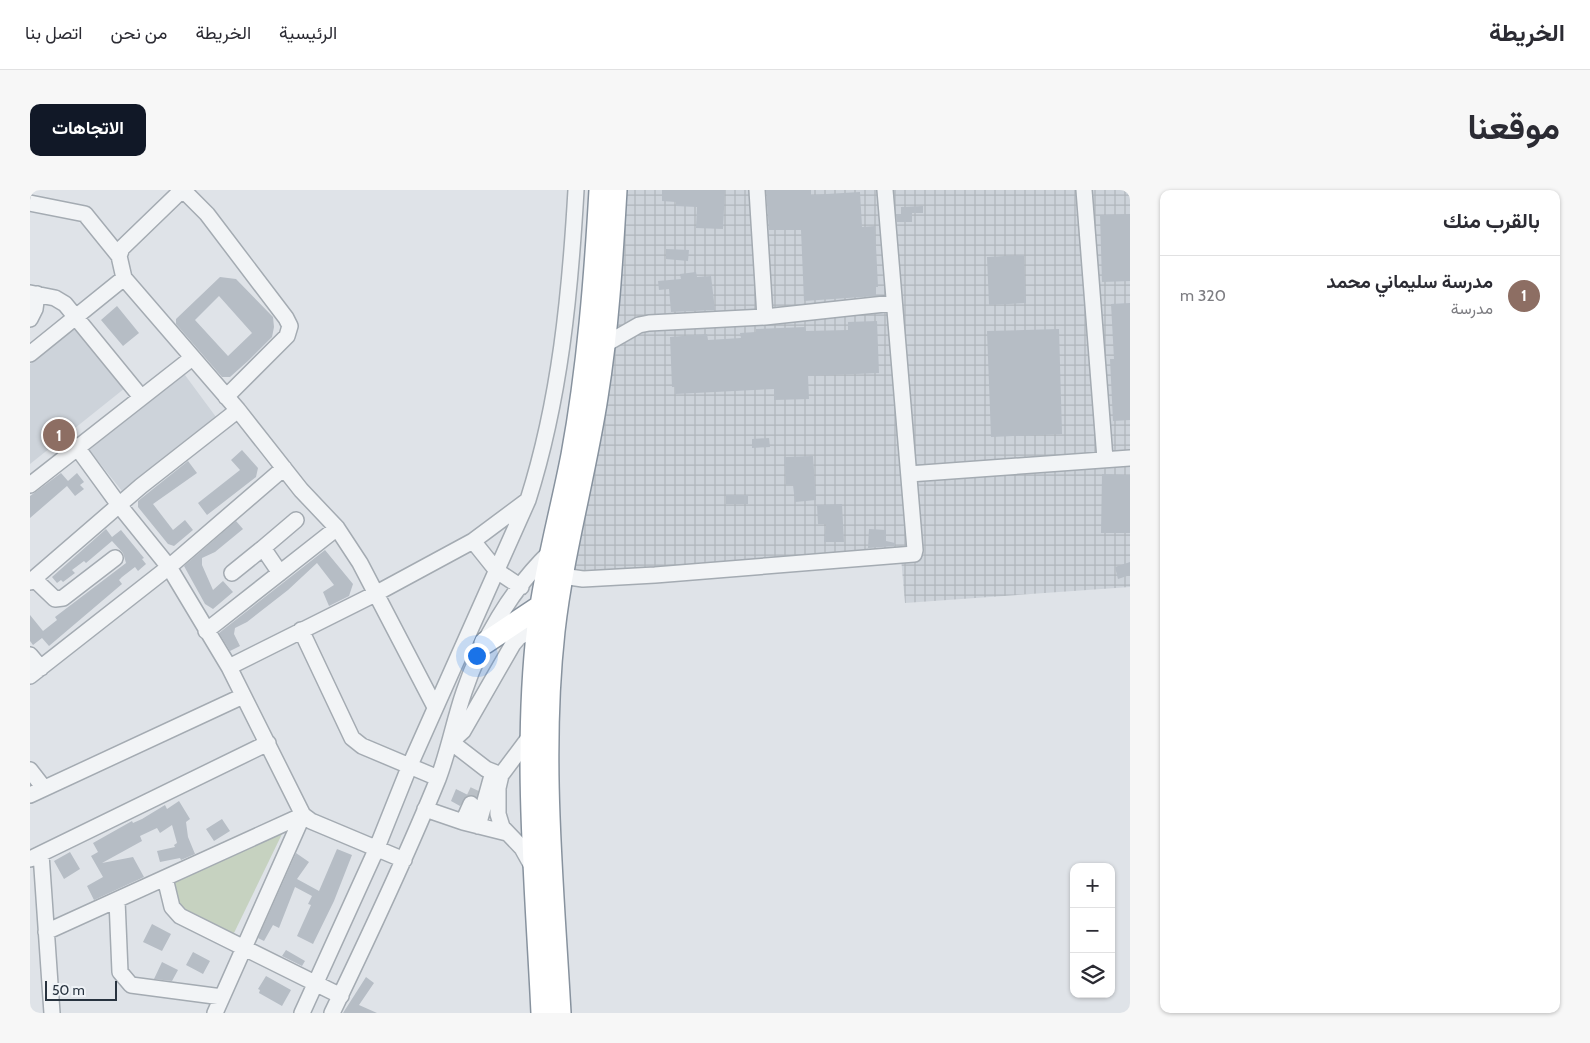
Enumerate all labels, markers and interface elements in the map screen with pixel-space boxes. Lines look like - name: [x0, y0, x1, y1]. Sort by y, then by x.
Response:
- text: الخريطة: [1489, 18, 1565, 47]
- text: اتصل بنا: [25, 22, 82, 44]
- text: من نحن: [110, 22, 167, 44]
- text: الخريطة: [195, 22, 251, 44]
- text: الرئيسية: [279, 22, 337, 44]
- button: الاتجاهات: [30, 104, 146, 156]
- text: موقعنا: [1467, 105, 1560, 148]
- text: بالقرب منك: [1443, 208, 1540, 233]
- text: مدرسة سليماني محمد: [1326, 270, 1493, 293]
- text: 320 m: [1180, 286, 1226, 305]
- text: 1: [1521, 286, 1527, 305]
- text: مدرسة: [1451, 299, 1493, 318]
- pin: 1: [43, 416, 75, 454]
- your location: [464, 643, 490, 669]
- map controls: [1070, 863, 1115, 998]
- button: +: [1070, 863, 1115, 908]
- button: −: [1070, 908, 1115, 953]
- button: layers: [1070, 953, 1115, 998]
- scale bar: [45, 978, 118, 1001]
- text: 50 m: [52, 981, 85, 999]

